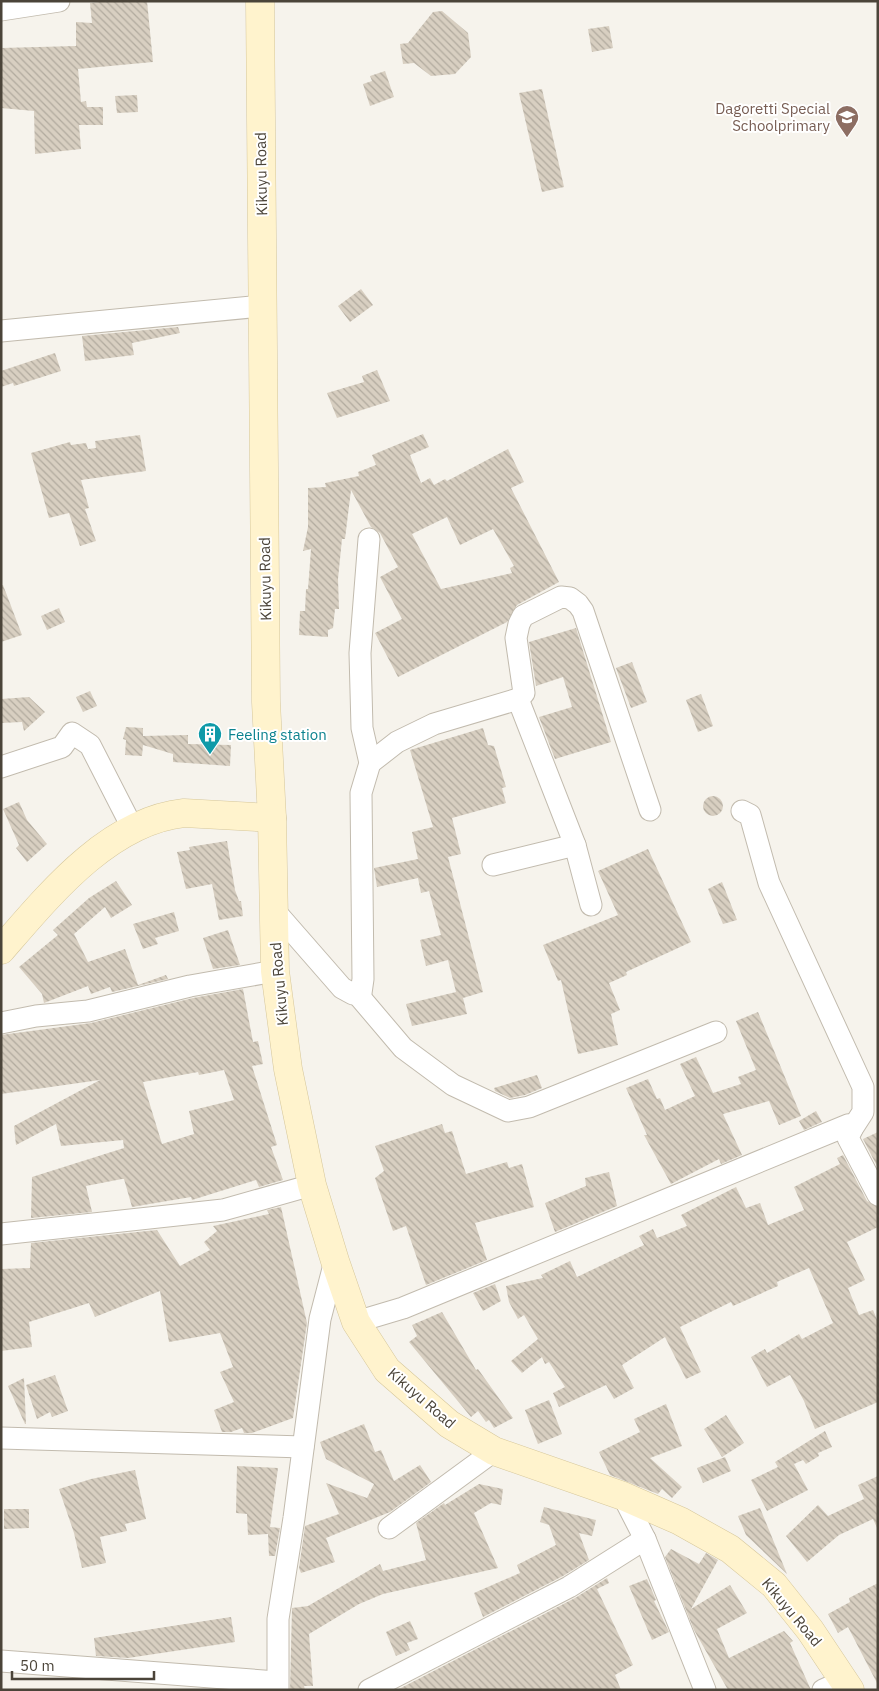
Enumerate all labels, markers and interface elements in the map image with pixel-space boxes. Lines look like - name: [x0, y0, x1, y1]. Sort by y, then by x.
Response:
- place label: Dagoretti Special Schoolprimary: [715, 99, 831, 135]
- school or university icon: Dagoretti Special Schoolprimary: [834, 104, 860, 138]
- street label: Kikuyu Road: [251, 132, 271, 216]
- street label: Kikuyu Road: [255, 537, 275, 621]
- building icon: Feeling station: [197, 721, 223, 755]
- place label: Feeling station: [228, 725, 327, 744]
- street label: Kikuyu Road: [266, 942, 292, 1026]
- street label: Kikuyu Road: [384, 1363, 460, 1433]
- street label: Kikuyu Road: [758, 1574, 826, 1650]
- scale bar: [12, 1648, 155, 1680]
- text: 50 m: [20, 1656, 55, 1675]

